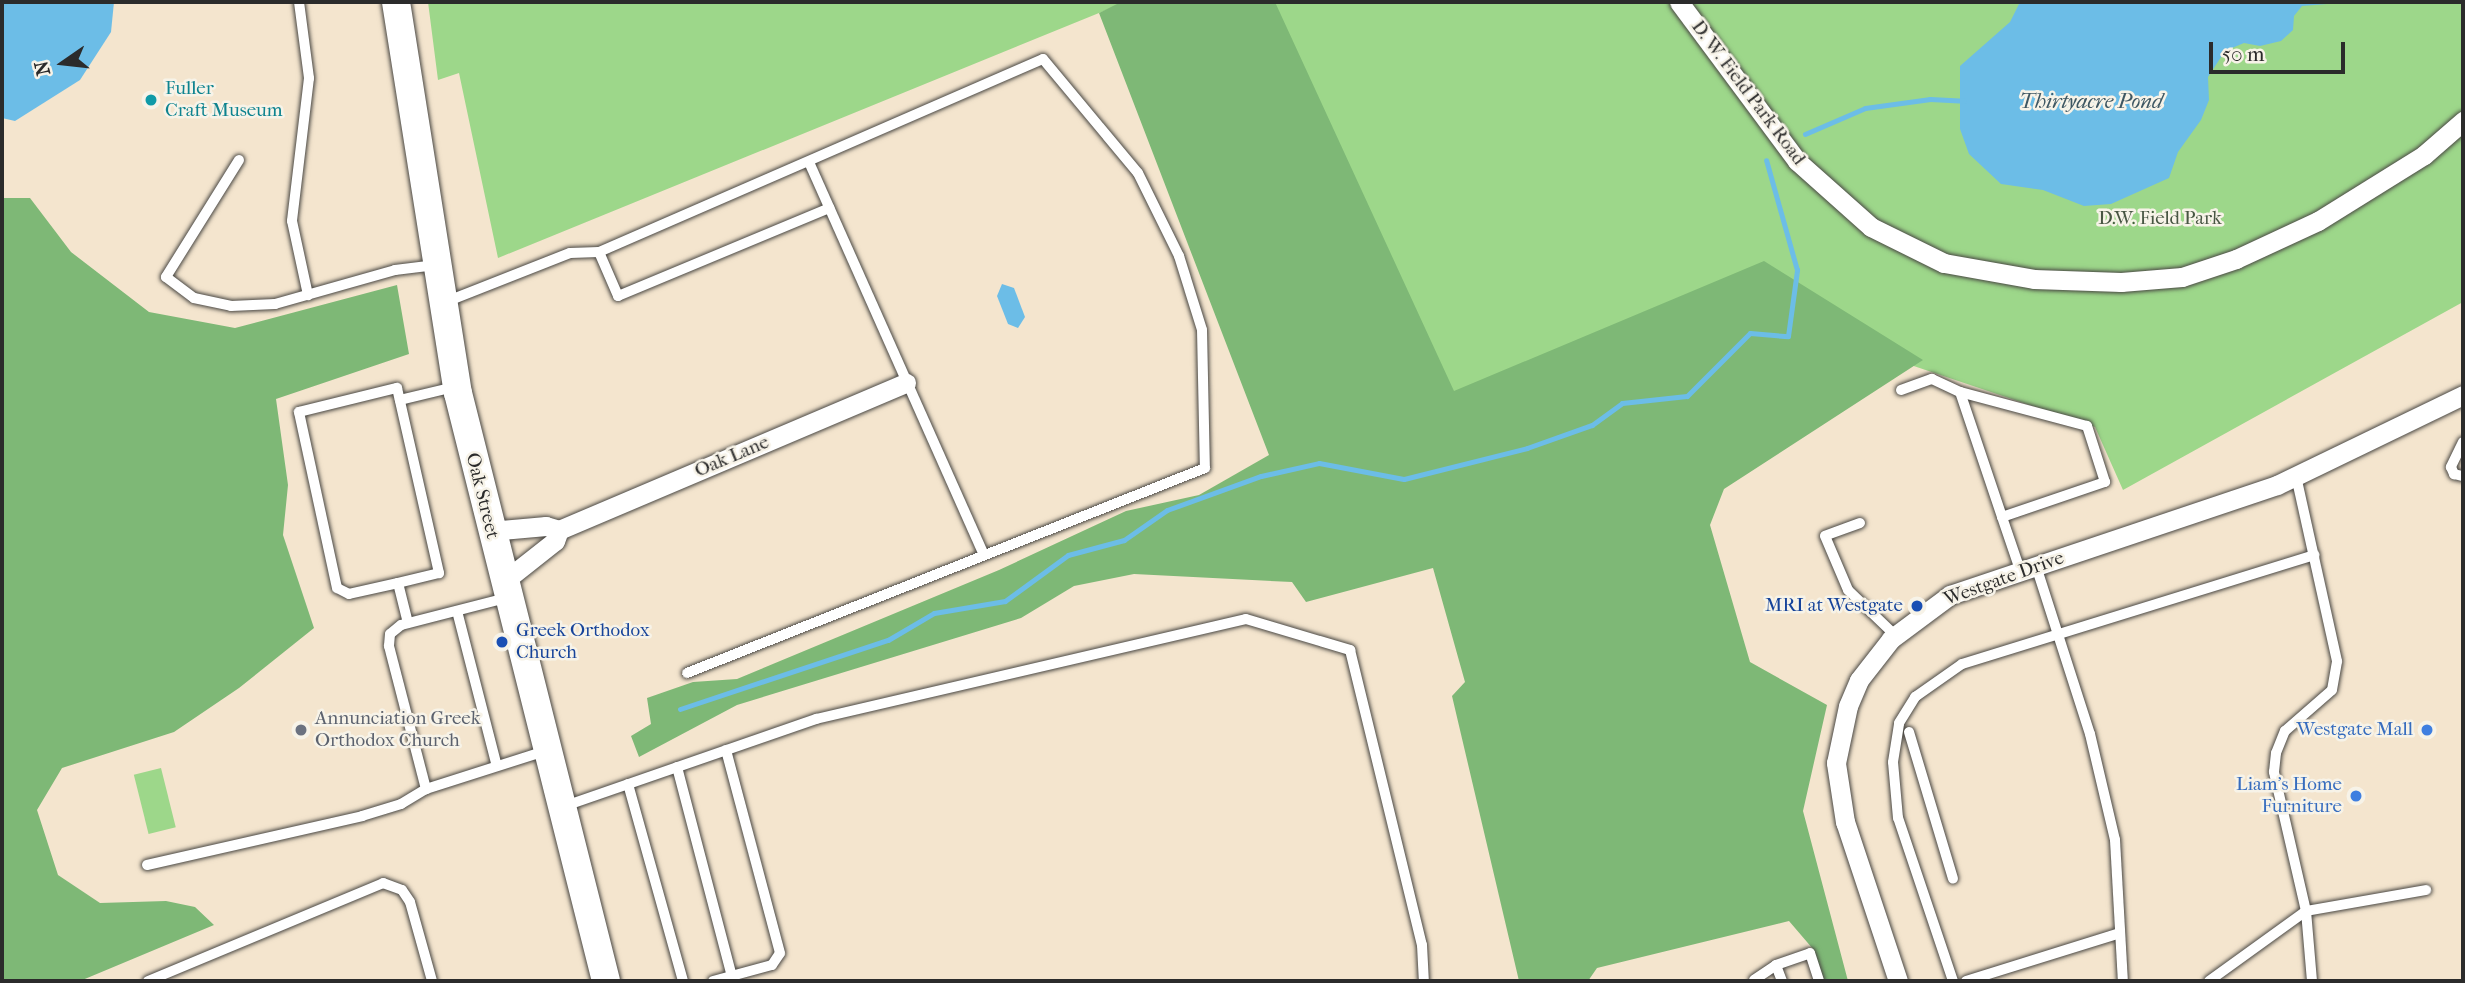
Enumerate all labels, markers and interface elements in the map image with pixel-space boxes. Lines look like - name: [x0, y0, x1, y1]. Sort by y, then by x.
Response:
- street label: D. W. Field Park Road: [1686, 16, 1810, 170]
- north arrow: [28, 28, 98, 98]
- scale bar: [2213, 28, 2350, 72]
- text: 50 m: [2222, 42, 2265, 66]
- text: N: [30, 58, 55, 78]
- place label: Fuller Craft Museum: [165, 78, 283, 122]
- water label: Thirtyacre Pond: [2019, 88, 2163, 114]
- marker: Fuller Craft Museum: [143, 92, 159, 108]
- park label: D.W. Field Park: [2098, 208, 2222, 230]
- street label: Oak Lane: [691, 431, 773, 483]
- street label: Oak Street: [460, 451, 504, 541]
- street label: Westgate Drive: [1941, 547, 2067, 611]
- place label: MRI at Westgate: [1765, 595, 1903, 617]
- marker: MRI at Westgate: [1909, 598, 1925, 614]
- place label: Greek Orthodox Church: [516, 620, 650, 664]
- marker: Greek Orthodox Church: [494, 634, 510, 650]
- place label: Annunciation Greek Orthodox Church: [315, 708, 480, 752]
- place label: Westgate Mall: [2297, 719, 2413, 741]
- marker: Annunciation Greek Orthodox Church: [293, 722, 309, 738]
- marker: Westgate Mall: [2419, 722, 2435, 738]
- place label: Liam's Home Furniture: [2236, 774, 2342, 818]
- marker: Liam's Home Furniture: [2348, 788, 2364, 804]

